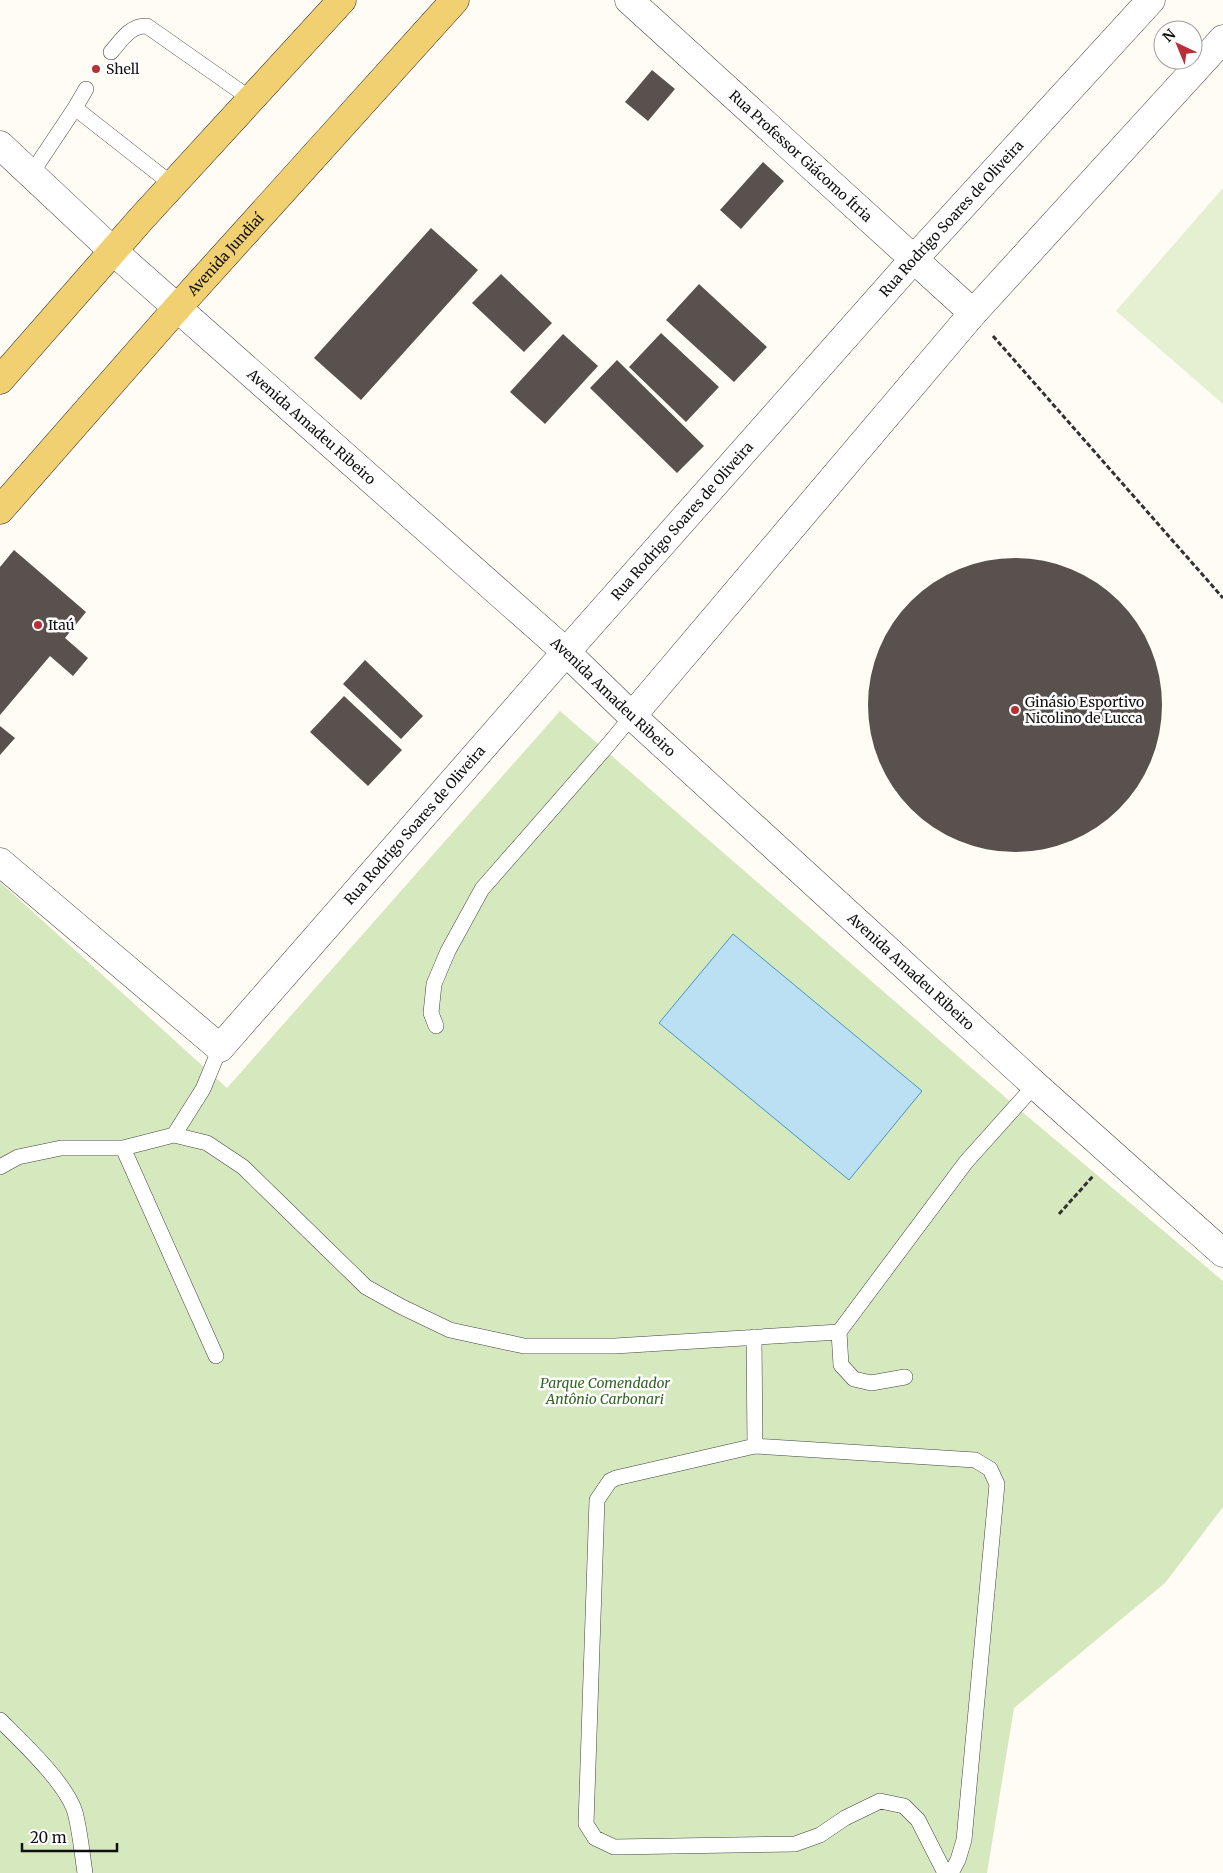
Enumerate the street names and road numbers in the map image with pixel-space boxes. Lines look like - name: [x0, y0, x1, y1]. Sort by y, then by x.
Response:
- street label: Rua Professor Giácomo Ítria: [725, 86, 876, 226]
- street label: Rua Rodrigo Soares de Oliveira: [876, 136, 1028, 301]
- street label: Avenida Jundiaí: [183, 209, 268, 300]
- street label: Avenida Amadeu Ribeiro: [243, 364, 379, 488]
- street label: Rua Rodrigo Soares de Oliveira: [607, 438, 757, 604]
- street label: Avenida Amadeu Ribeiro: [546, 633, 679, 760]
- street label: Rua Rodrigo Soares de Oliveira: [340, 742, 489, 908]
- street label: Avenida Amadeu Ribeiro: [843, 908, 978, 1034]

